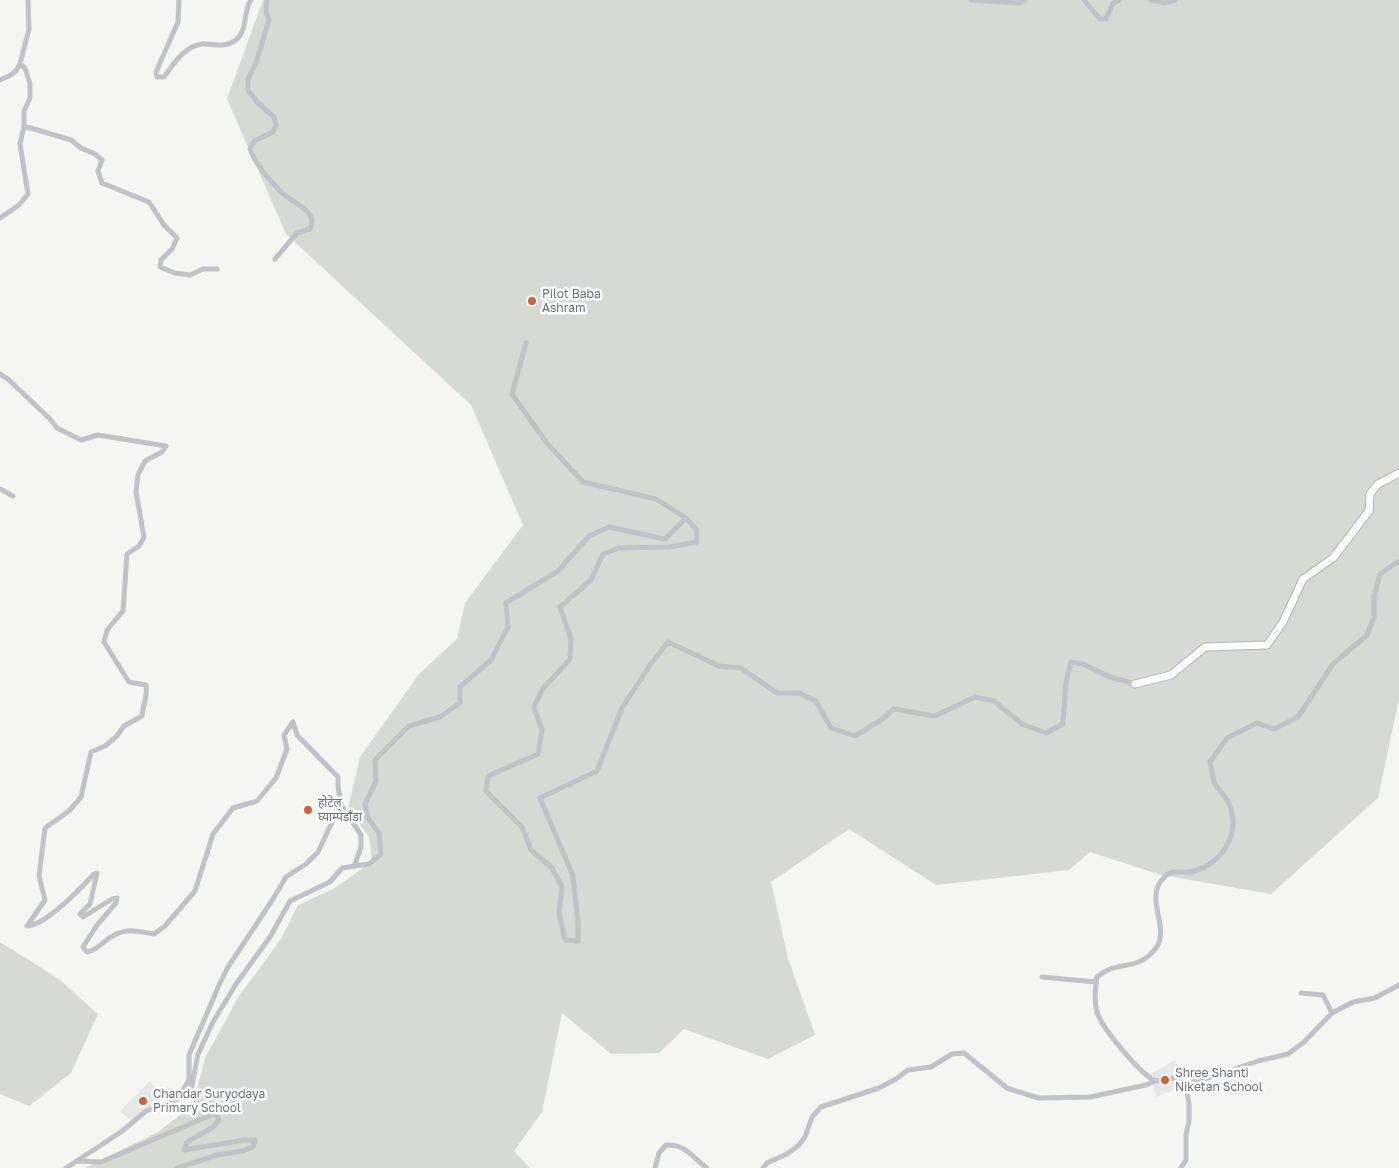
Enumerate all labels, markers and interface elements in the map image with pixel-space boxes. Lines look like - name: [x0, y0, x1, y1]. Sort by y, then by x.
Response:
- place label: Pilot Baba Ashram: [542, 286, 601, 315]
- marker: Pilot Baba Ashram: [526, 295, 538, 307]
- place label: होटेल घ्याम्पेडाँडा: [318, 795, 363, 824]
- marker: होटेल घ्याम्पेडाँडा: [302, 804, 314, 816]
- place label: Shree Shanti Niketan School: [1175, 1065, 1263, 1094]
- marker: Shree Shanti Niketan School: [1159, 1074, 1171, 1086]
- place label: Chandar Suryodaya Primary School: [153, 1086, 265, 1115]
- marker: Chandar Suryodaya Primary School: [137, 1095, 149, 1107]

